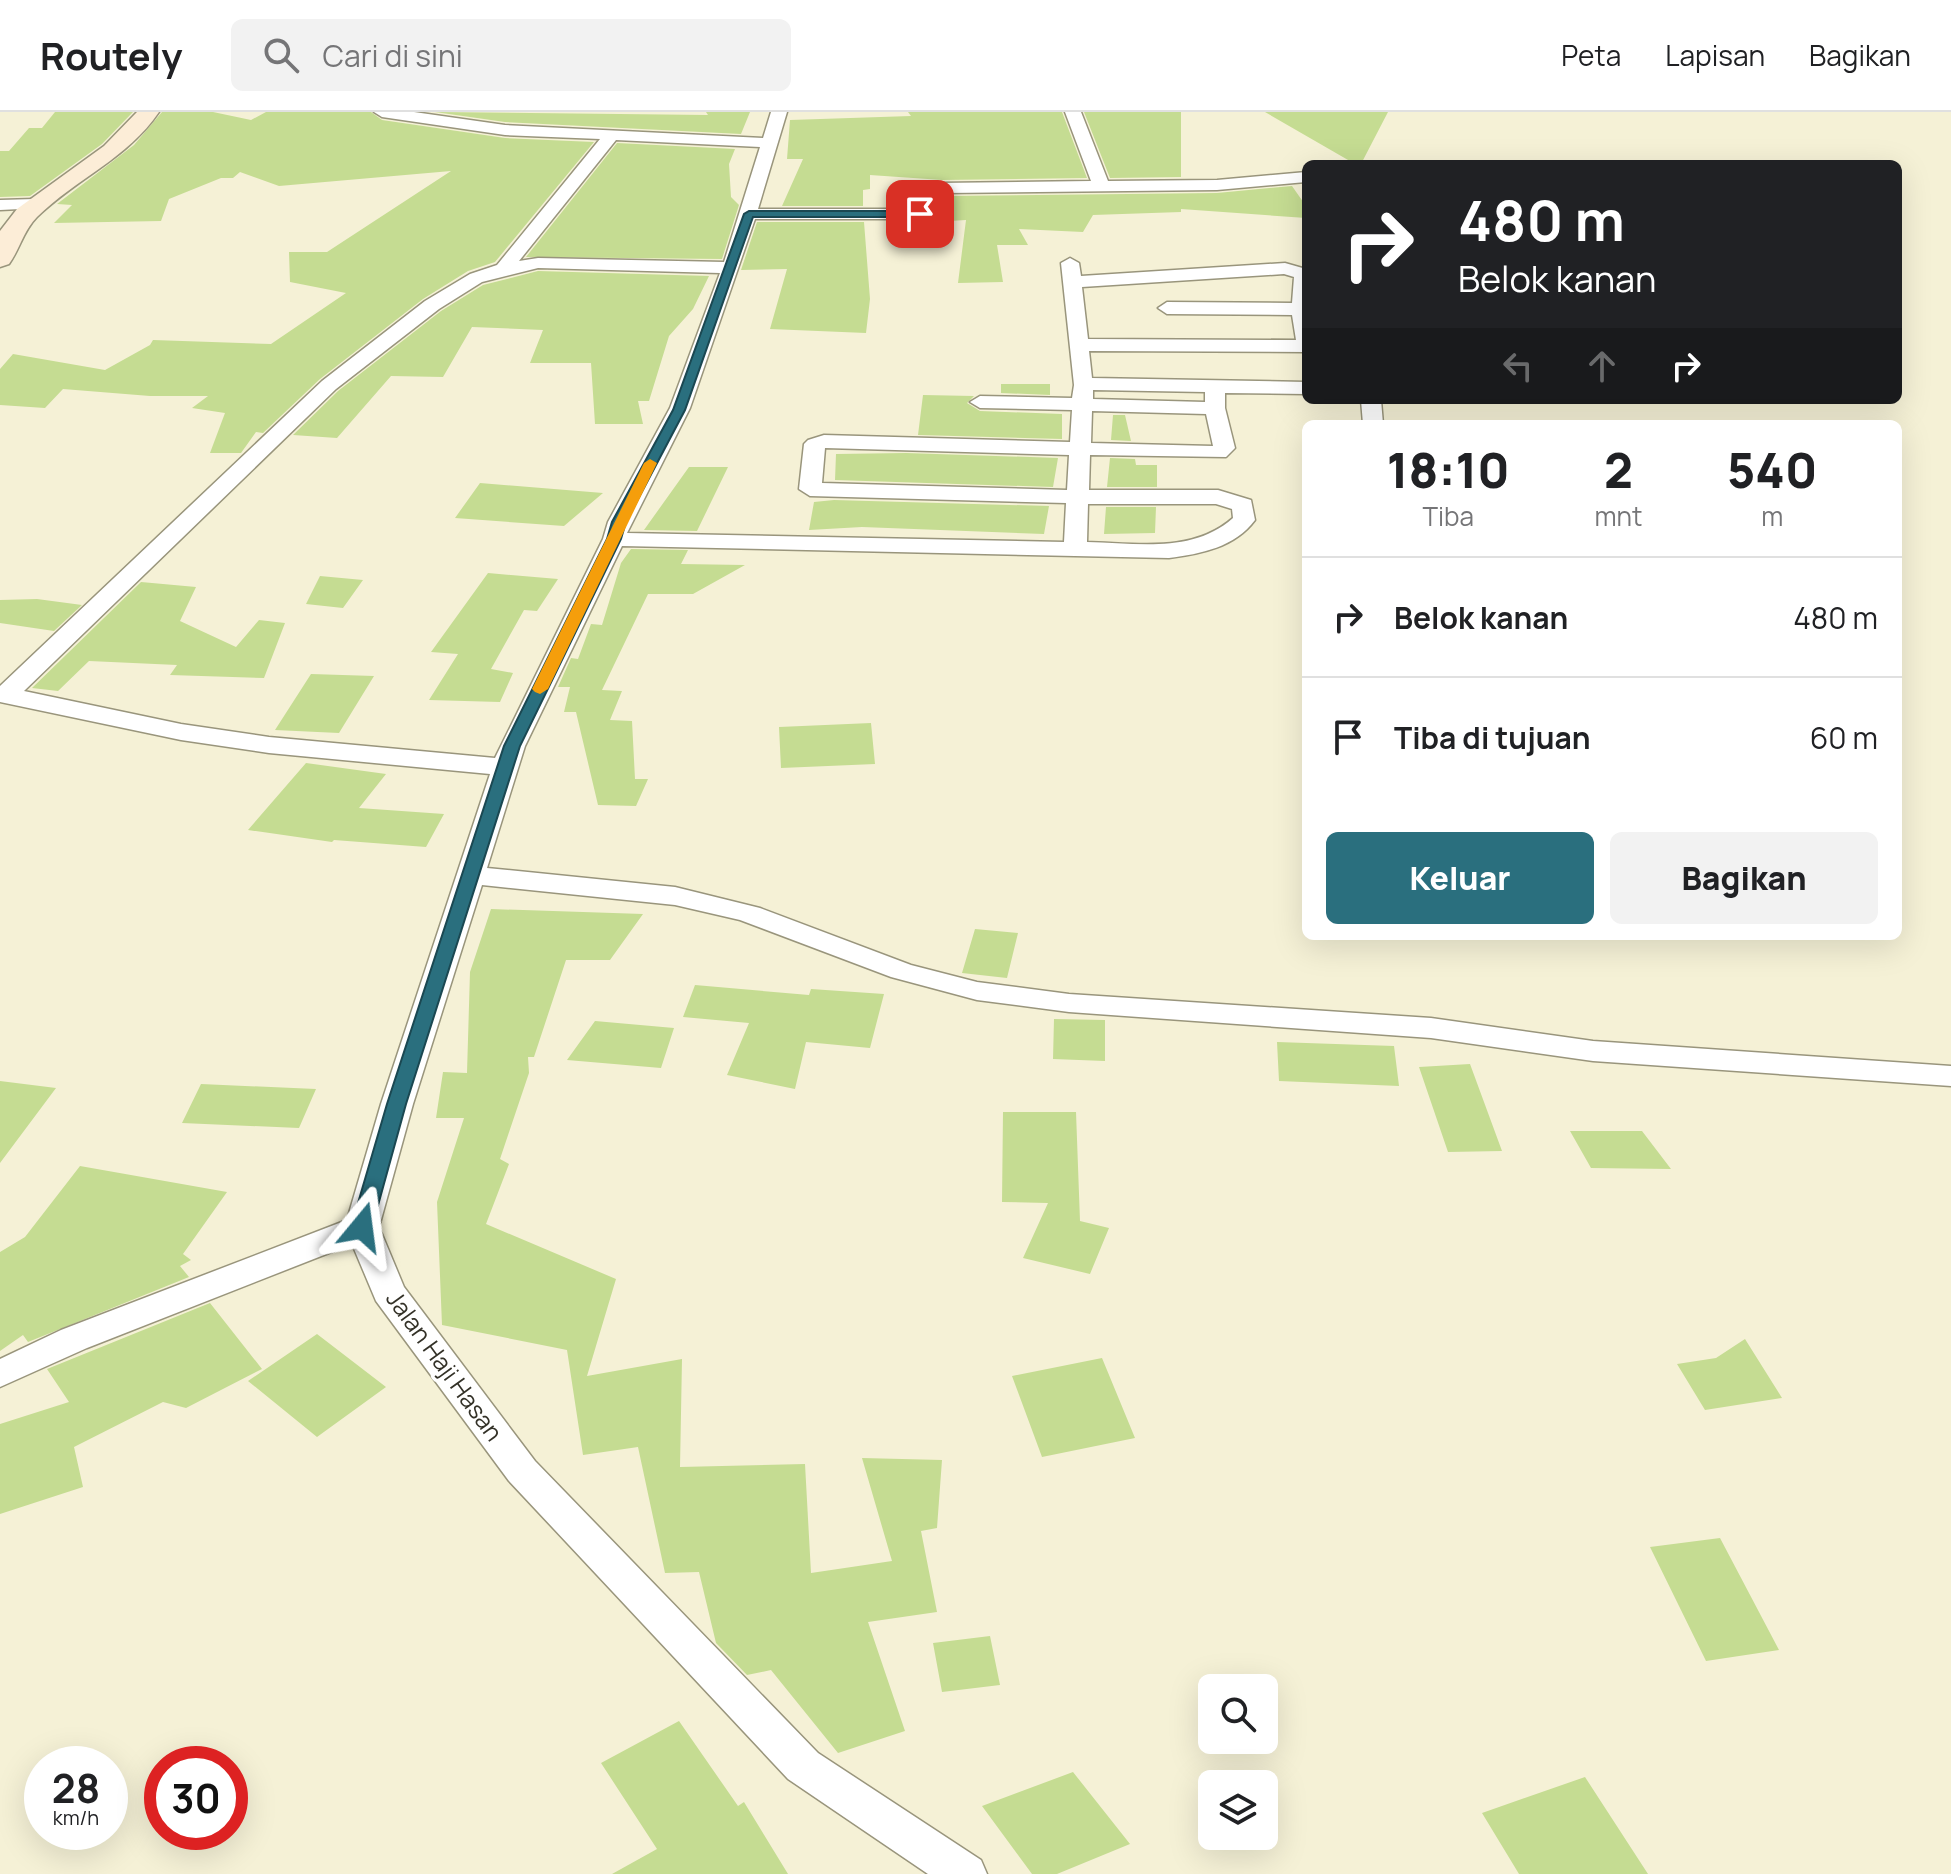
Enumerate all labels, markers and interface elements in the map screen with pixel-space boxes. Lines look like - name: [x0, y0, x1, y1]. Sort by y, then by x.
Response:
- search box: [231, 19, 791, 91]
- text: Routely: [40, 29, 183, 81]
- icon: search: [259, 33, 303, 77]
- text: Cari di sini: [323, 35, 463, 76]
- text: Peta: [1561, 36, 1621, 74]
- text: Lapisan: [1665, 36, 1765, 74]
- text: Bagikan: [1809, 36, 1911, 74]
- pin: [886, 180, 954, 248]
- text: 480 m: [1458, 181, 1625, 258]
- icon: arrive: [898, 192, 942, 236]
- icon: right: [1326, 192, 1430, 296]
- text: Belok kanan: [1458, 254, 1657, 303]
- icon: left: [1496, 344, 1540, 388]
- icon: ahead: [1580, 344, 1624, 388]
- icon: right: [1664, 344, 1708, 388]
- text: 18:10: [1387, 437, 1510, 502]
- text: 2: [1604, 437, 1633, 502]
- text: 540: [1727, 437, 1817, 502]
- text: Tiba: [1423, 498, 1474, 534]
- text: mnt: [1594, 498, 1642, 534]
- text: m: [1761, 498, 1783, 534]
- icon: right: [1326, 595, 1370, 639]
- text: Belok kanan: [1394, 597, 1568, 638]
- text: 480 m: [1793, 597, 1878, 638]
- icon: arrive: [1326, 715, 1370, 759]
- text: Tiba di tujuan: [1394, 717, 1591, 758]
- text: 60 m: [1810, 717, 1878, 758]
- button: Keluar: [1326, 832, 1594, 924]
- button: Bagikan: [1610, 832, 1878, 924]
- position arrow: [320, 1185, 404, 1269]
- street label: Jalan Haji Hasan: [379, 1283, 511, 1447]
- map controls: [1198, 1674, 1278, 1850]
- button: search: [1198, 1674, 1278, 1754]
- speed limit sign: 30: [144, 1746, 248, 1850]
- text: 28: [52, 1760, 100, 1815]
- button: layers: [1198, 1770, 1278, 1850]
- text: km/h: [53, 1804, 99, 1831]

